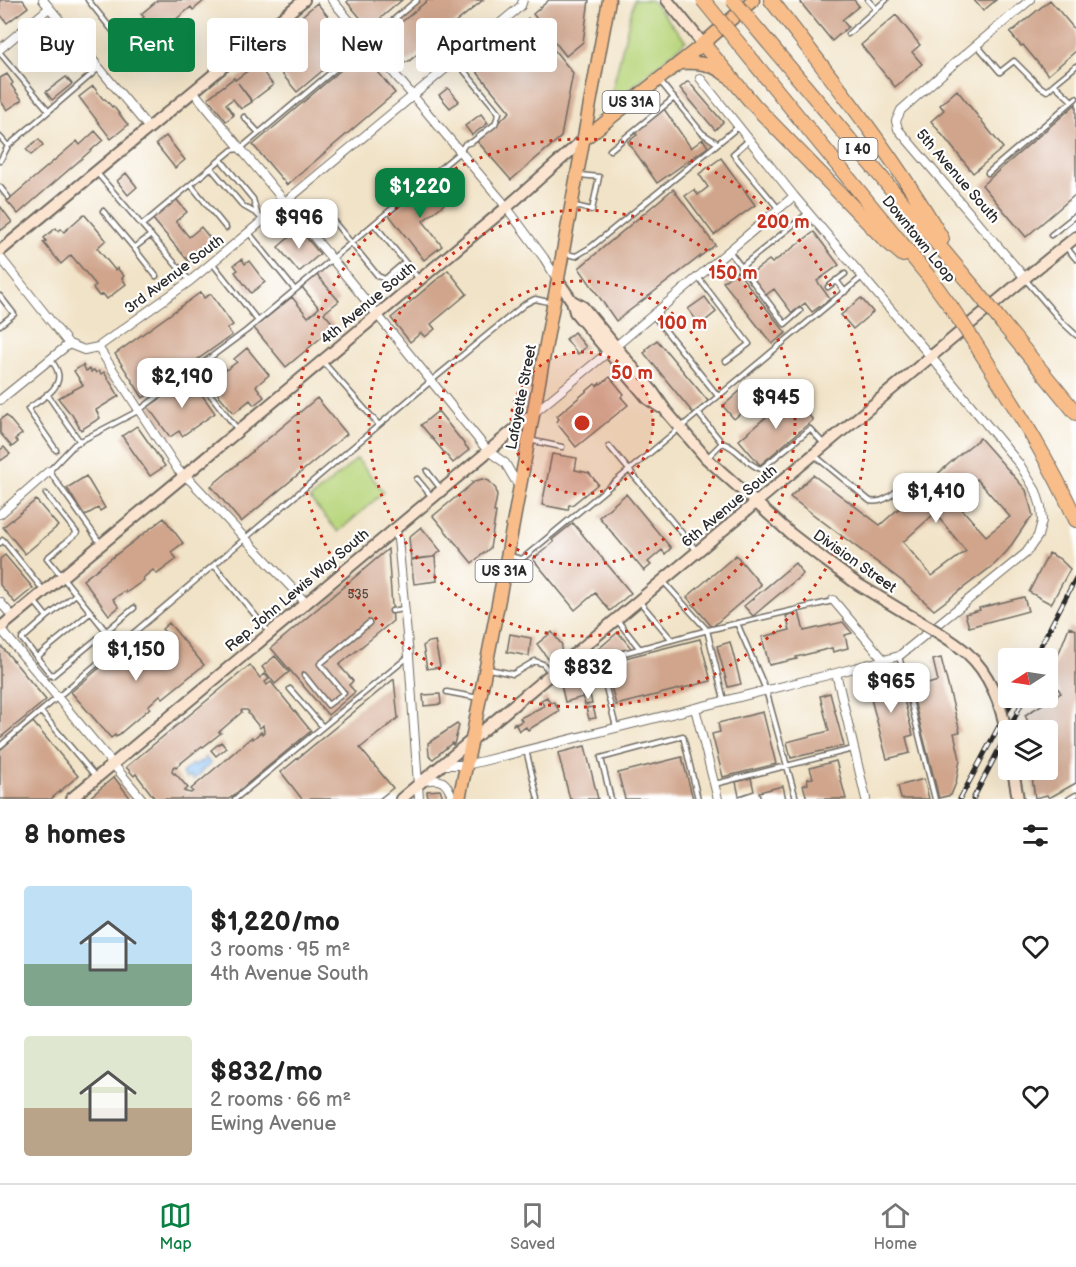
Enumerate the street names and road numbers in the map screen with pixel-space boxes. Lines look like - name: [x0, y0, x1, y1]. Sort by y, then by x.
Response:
- road number: US 31A: [602, 91, 660, 113]
- street label: 5th Avenue South: [912, 125, 1004, 227]
- road number: I 40: [838, 138, 878, 160]
- street label: Downtown Loop: [878, 192, 960, 287]
- street label: 3rd Avenue South: [121, 231, 228, 318]
- street label: 4th Avenue South: [317, 258, 420, 349]
- street label: Lafayette Street: [502, 343, 541, 451]
- street label: 6th Avenue South: [678, 461, 781, 552]
- street label: Rep. John Lewis Way South: [222, 525, 373, 656]
- street label: Division Street: [809, 526, 900, 597]
- road number: US 31A: [476, 560, 532, 582]

